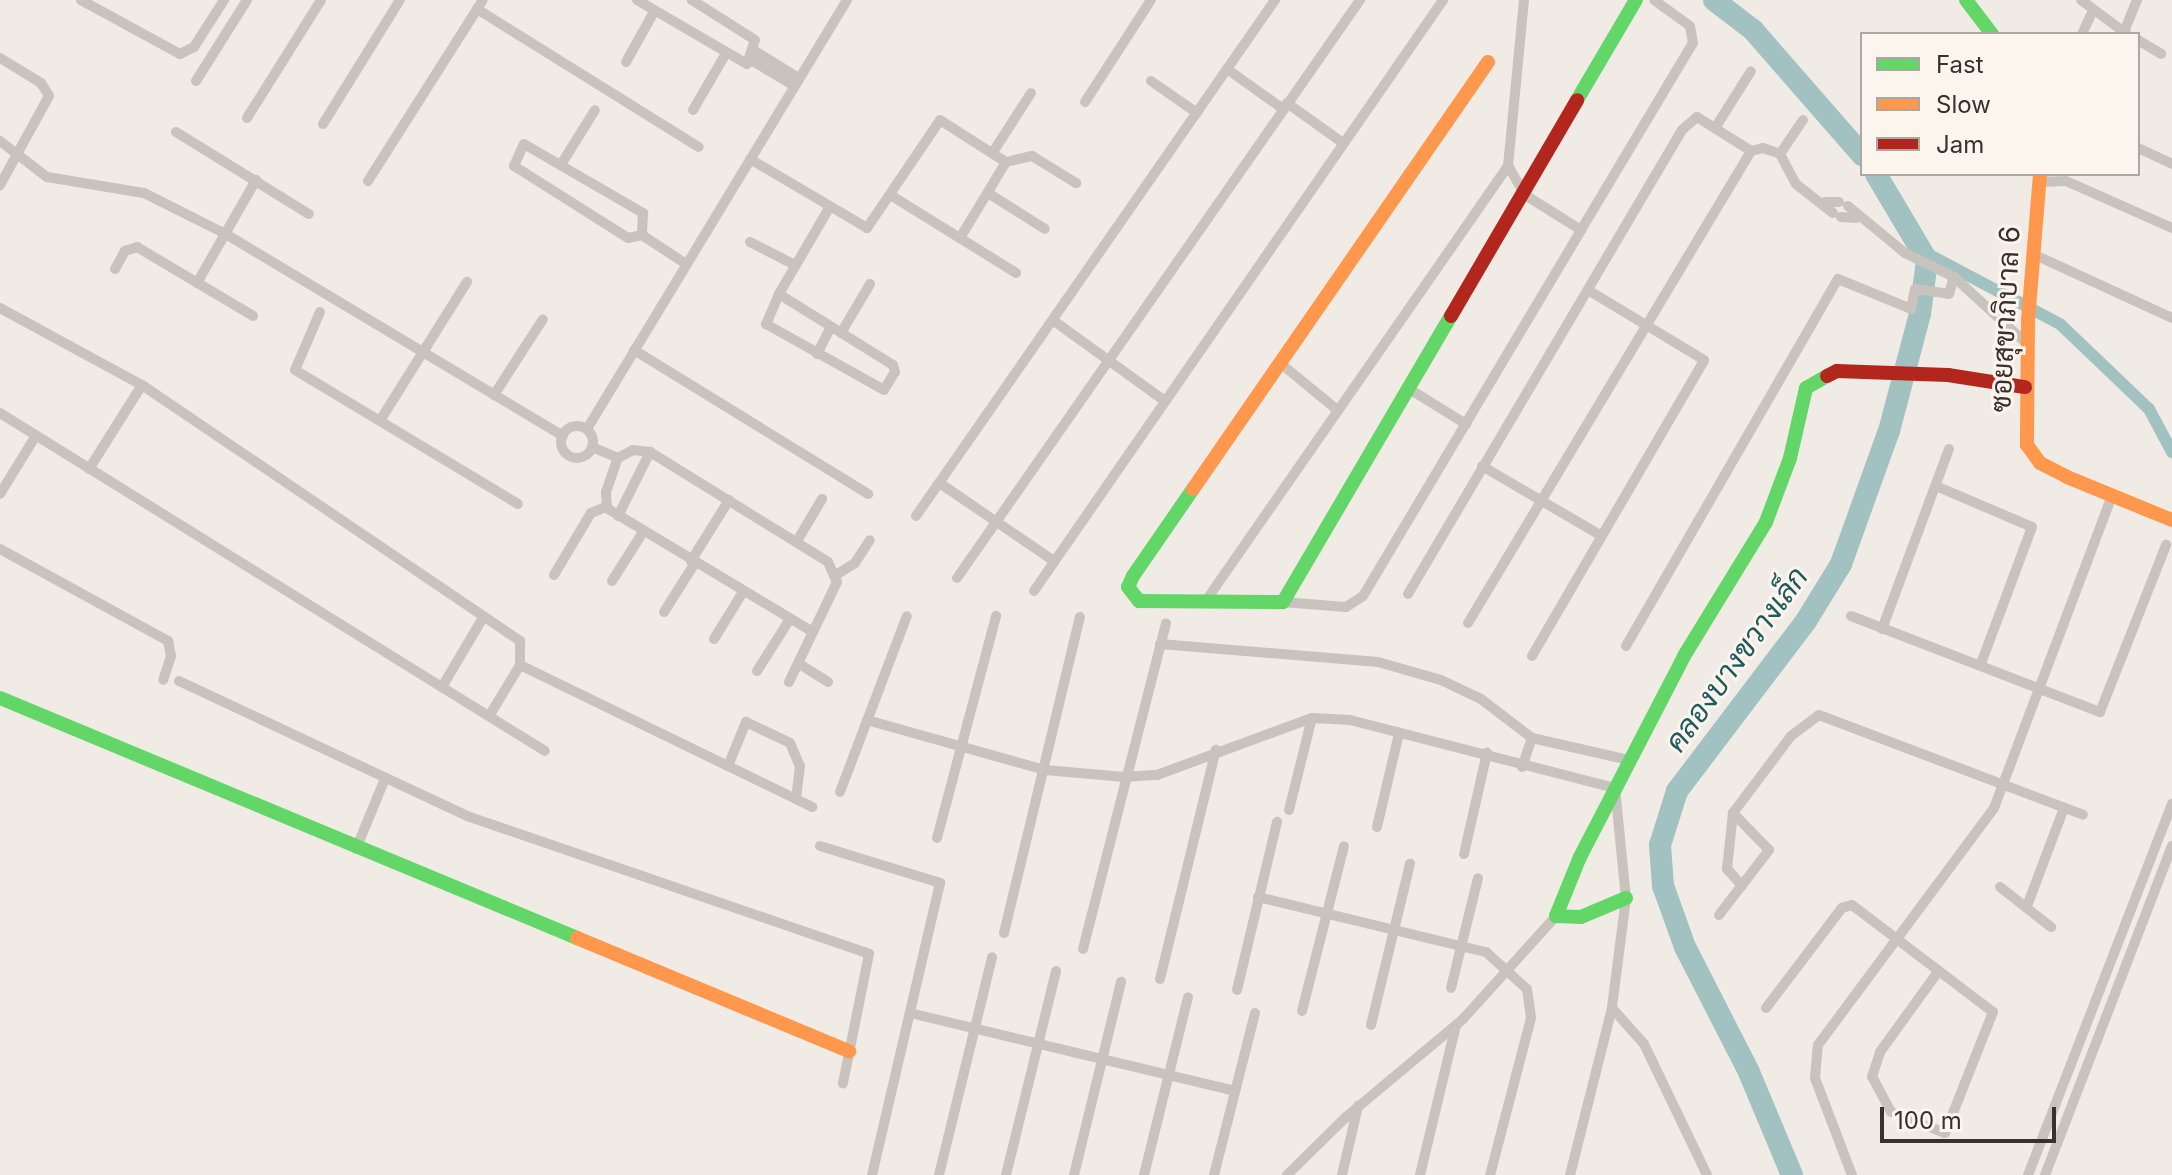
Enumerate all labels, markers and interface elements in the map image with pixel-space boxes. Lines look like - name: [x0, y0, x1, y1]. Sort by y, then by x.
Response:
- legend: [1860, 32, 2140, 176]
- text: Fast: [1936, 50, 1984, 79]
- text: Slow: [1936, 90, 1991, 119]
- text: Jam: [1936, 130, 1984, 159]
- street label: ซอยสุขาภิบาล 6: [1983, 225, 2027, 413]
- water label: คลองบางขวางเล็ก: [1657, 560, 1815, 758]
- scale bar: [1884, 1091, 2060, 1141]
- text: 100 m: [1894, 1106, 1962, 1135]

